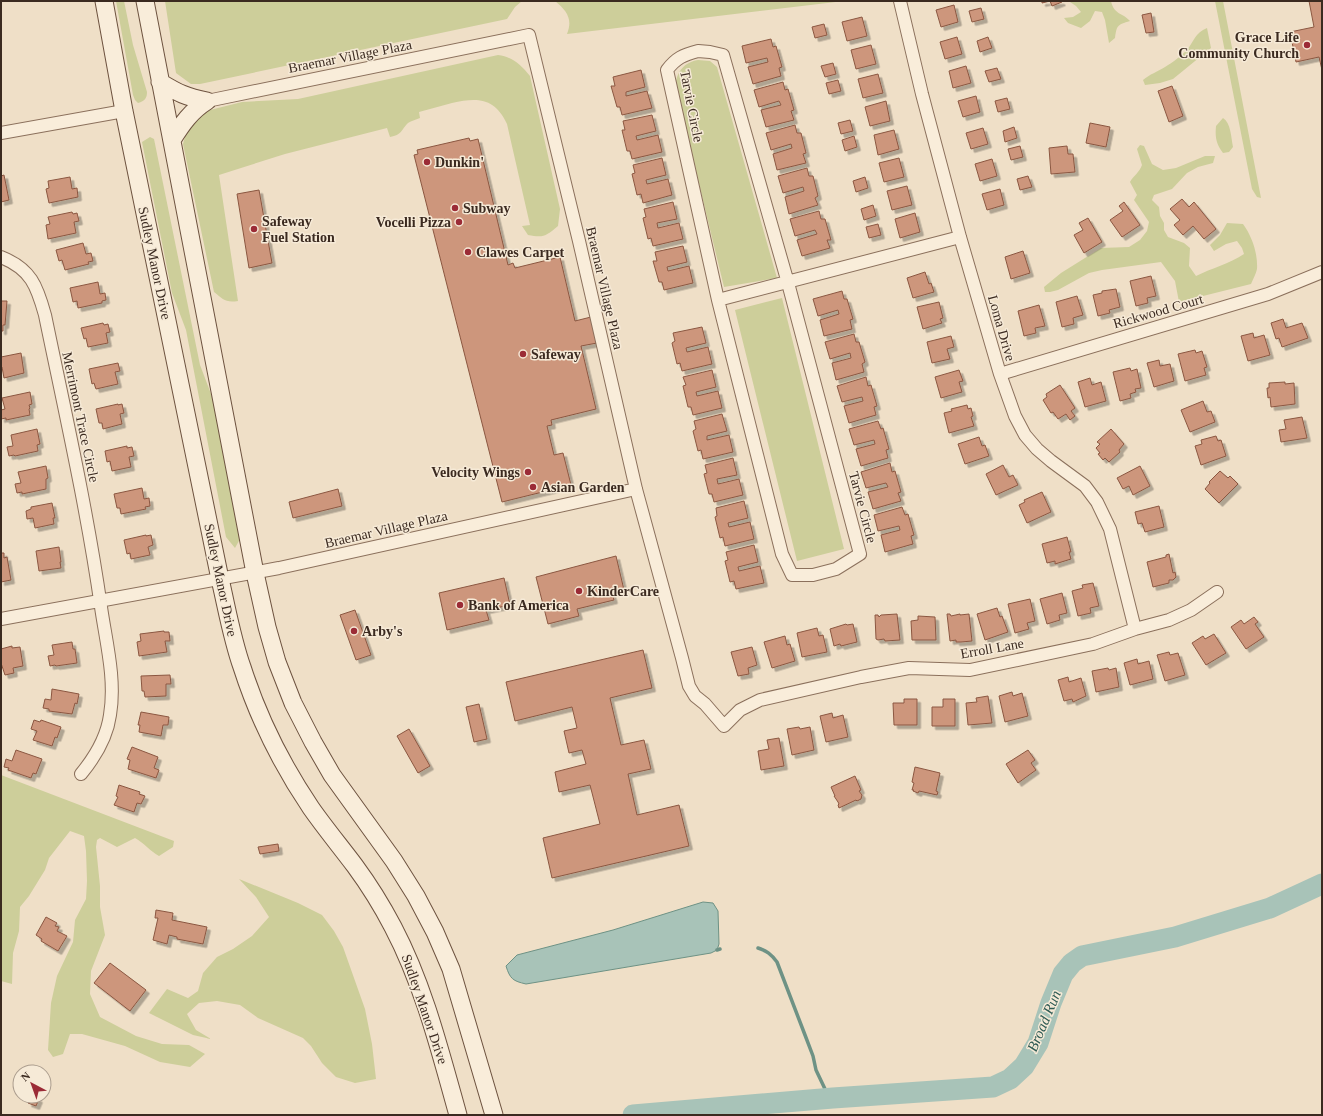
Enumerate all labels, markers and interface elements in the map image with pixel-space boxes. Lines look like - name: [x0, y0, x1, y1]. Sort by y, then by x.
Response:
- place label: Grace Life Community Church: [1178, 30, 1299, 61]
- street label: Braemar Village Plaza: [287, 37, 414, 76]
- marker: Grace Life Community Church: [1302, 40, 1312, 50]
- street label: Tarvie Circle: [677, 69, 706, 143]
- place label: Dunkin': [435, 155, 484, 170]
- marker: Dunkin': [422, 157, 432, 167]
- place label: Subway: [463, 201, 510, 216]
- marker: Subway: [450, 203, 460, 213]
- street label: Sudley Manor Drive: [135, 205, 174, 321]
- place label: Safeway Fuel Station: [262, 214, 335, 245]
- place label: Vocelli Pizza: [376, 215, 451, 230]
- marker: Vocelli Pizza: [454, 217, 464, 227]
- marker: Safeway Fuel Station: [249, 224, 259, 234]
- street label: Braemar Village Plaza: [583, 225, 626, 352]
- place label: Clawes Carpet: [476, 245, 565, 260]
- marker: Clawes Carpet: [463, 247, 473, 257]
- street label: Rickwood Court: [1111, 291, 1205, 332]
- street label: Loma Drive: [985, 293, 1018, 363]
- place label: Safeway: [531, 347, 581, 362]
- marker: Safeway: [518, 349, 528, 359]
- street label: Merrimont Trace Circle: [59, 351, 102, 484]
- place label: Velocity Wings: [431, 465, 521, 480]
- marker: Velocity Wings: [523, 467, 533, 477]
- street label: Tarvie Circle: [846, 470, 879, 544]
- place label: Asian Garden: [541, 480, 625, 495]
- marker: Asian Garden: [528, 482, 538, 492]
- street label: Braemar Village Plaza: [323, 508, 450, 551]
- street label: Sudley Manor Drive: [201, 522, 240, 638]
- place label: KinderCare: [587, 584, 659, 599]
- marker: KinderCare: [574, 586, 584, 596]
- place label: Bank of America: [468, 598, 569, 613]
- marker: Bank of America: [455, 600, 465, 610]
- place label: Arby's: [362, 624, 403, 639]
- marker: Arby's: [349, 626, 359, 636]
- street label: Erroll Lane: [959, 636, 1025, 661]
- street label: Sudley Manor Drive: [399, 952, 450, 1066]
- water label: Broad Run: [1024, 988, 1064, 1054]
- north arrow: [12, 1064, 52, 1104]
- text: N: [19, 1069, 32, 1084]

